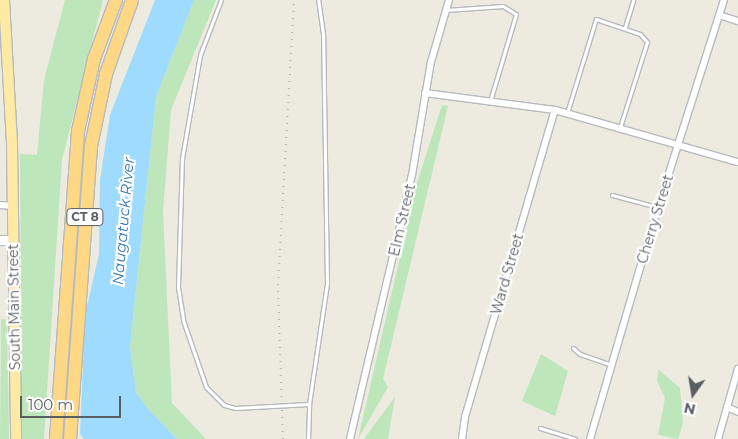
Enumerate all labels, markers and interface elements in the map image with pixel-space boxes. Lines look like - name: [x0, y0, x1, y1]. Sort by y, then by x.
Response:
- water label: Naugatuck River: [108, 156, 138, 286]
- street label: Cherry Street: [633, 172, 677, 266]
- street label: Elm Street: [385, 182, 419, 258]
- road number: CT 8: [66, 208, 104, 226]
- street label: Ward Street: [487, 231, 527, 317]
- street label: South Main Street: [4, 244, 24, 370]
- north arrow: [668, 369, 718, 419]
- scale bar: [22, 386, 124, 418]
- text: 100 m: [28, 395, 73, 414]
- text: N: [682, 399, 697, 419]

